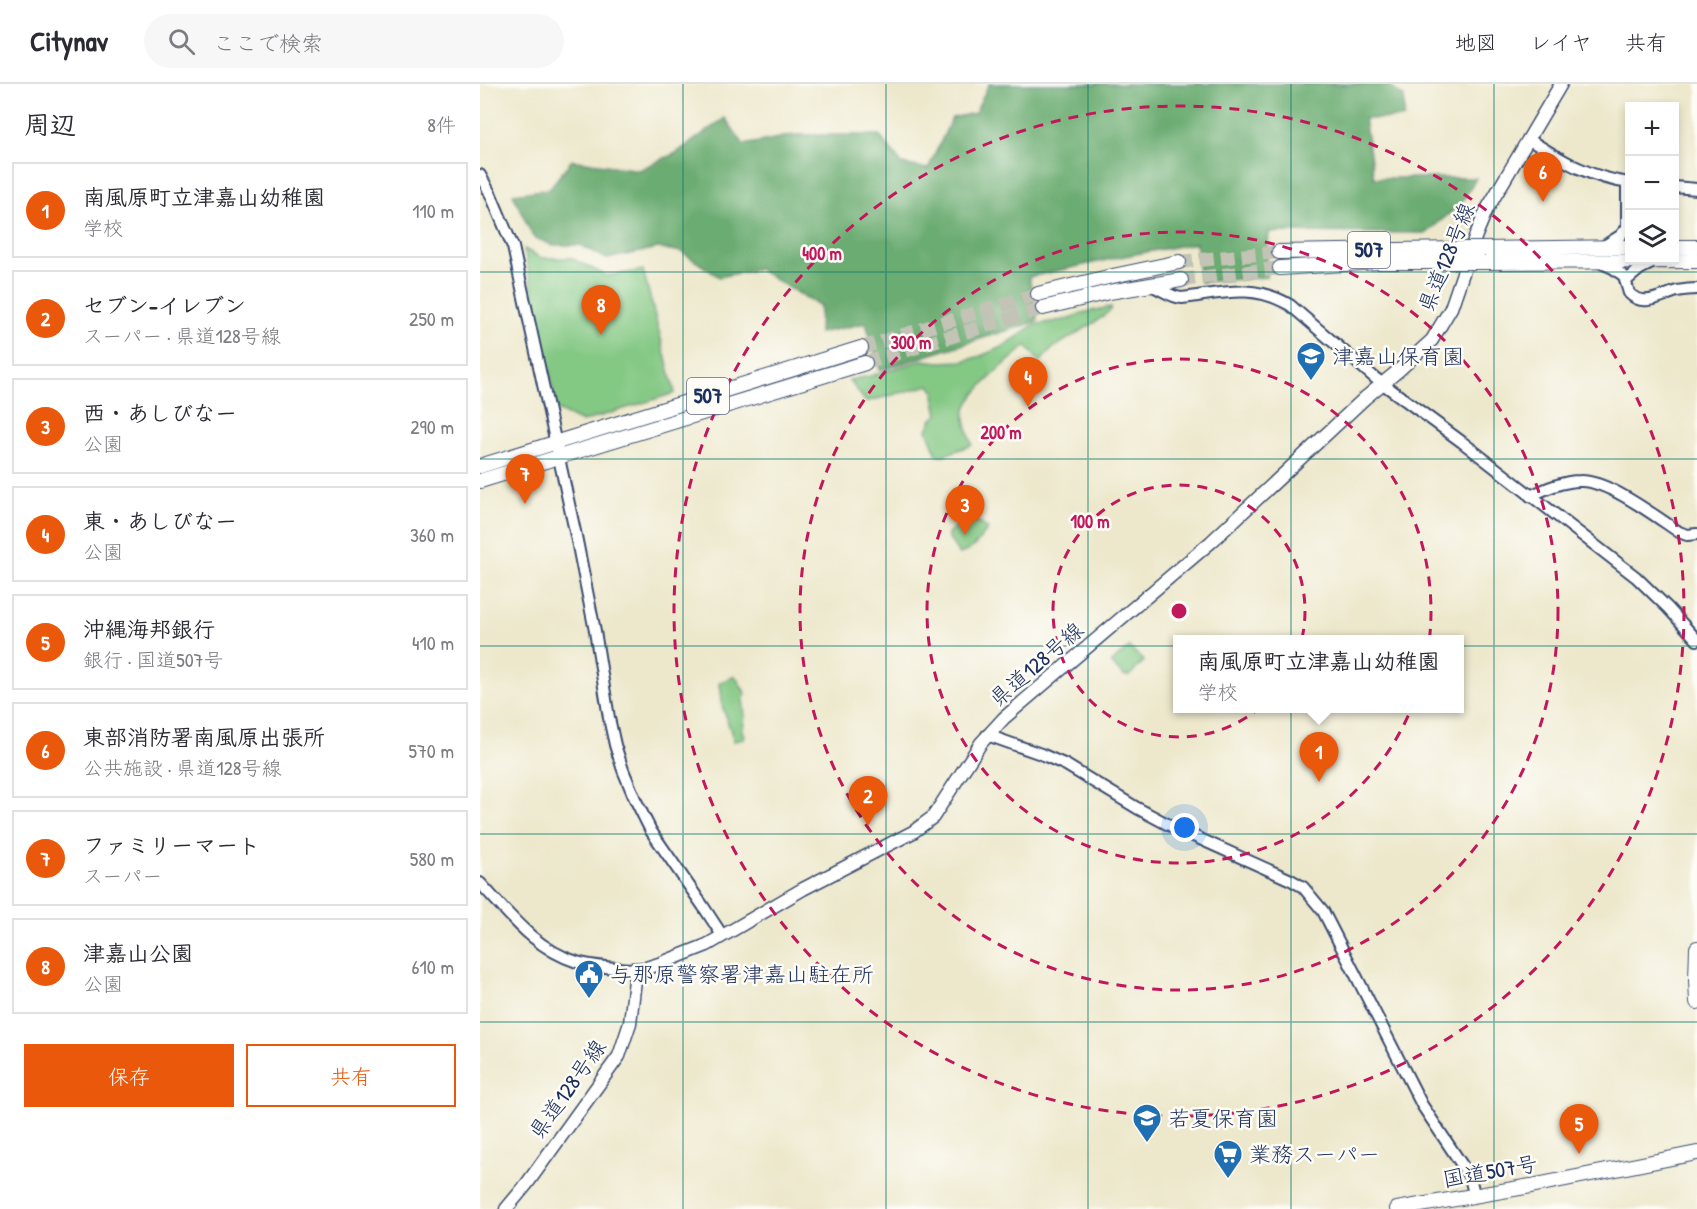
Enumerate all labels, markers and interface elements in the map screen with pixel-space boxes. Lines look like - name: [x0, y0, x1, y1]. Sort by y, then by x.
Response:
- search box: [144, 14, 564, 68]
- text: Citynav: [30, 22, 108, 60]
- icon: search: [165, 25, 198, 58]
- text: ここで検索: [213, 28, 323, 58]
- text: 地図: [1455, 28, 1497, 57]
- text: レイヤ: [1530, 28, 1592, 57]
- text: 共有: [1625, 28, 1667, 57]
- map controls: [1625, 102, 1679, 264]
- button: +: [1625, 102, 1679, 156]
- text: 周辺: [24, 107, 76, 142]
- text: 8件: [427, 111, 456, 138]
- pin: 6: [1524, 152, 1562, 202]
- button: −: [1625, 156, 1679, 210]
- text: 南風原町立津嘉山幼稚園: [83, 182, 325, 212]
- text: 1: [42, 197, 49, 224]
- text: 110 m: [412, 197, 454, 224]
- street label: 県道128号線: [1410, 198, 1482, 316]
- button: layers: [1625, 210, 1679, 264]
- text: 学校: [83, 214, 123, 241]
- road number: 507: [1348, 232, 1390, 268]
- text: 400 m: [802, 241, 842, 266]
- pin: 8: [582, 286, 620, 335]
- text: セブン-イレブン: [83, 290, 246, 320]
- text: 2: [41, 305, 50, 332]
- text: 250 m: [409, 305, 454, 332]
- text: スーパー · 県道128号線: [83, 322, 281, 349]
- text: 300 m: [891, 330, 931, 355]
- school or university icon: 津嘉山保育園: [1295, 340, 1327, 382]
- place label: 津嘉山保育園: [1332, 341, 1464, 371]
- pin: 4: [1008, 358, 1048, 407]
- road number: 507: [687, 378, 729, 414]
- text: 西・あしびなー: [83, 398, 237, 428]
- text: 3: [41, 413, 50, 440]
- text: 290 m: [410, 413, 454, 440]
- text: 200 m: [981, 420, 1021, 445]
- text: 公園: [83, 430, 123, 457]
- pin: 7: [506, 454, 544, 504]
- pin: 3: [946, 486, 984, 535]
- text: 東・あしびなー: [83, 506, 237, 536]
- text: 100 m: [1070, 509, 1110, 534]
- text: 4: [42, 521, 49, 548]
- text: 360 m: [410, 521, 454, 548]
- text: 公園: [83, 538, 123, 565]
- centre of rings: [1169, 601, 1189, 621]
- text: 沖縄海邦銀行: [83, 614, 215, 644]
- street label: 県道128号線: [982, 615, 1090, 713]
- text: 5: [41, 629, 50, 656]
- text: 410 m: [412, 629, 454, 656]
- popup: [1173, 635, 1464, 713]
- text: 銀行 · 国道507号: [83, 646, 224, 673]
- text: 南風原町立津嘉山幼稚園: [1197, 646, 1440, 676]
- text: 学校: [1197, 678, 1237, 705]
- text: 東部消防署南風原出張所: [83, 722, 325, 752]
- pin: 1: [1300, 732, 1338, 782]
- text: 6: [42, 737, 49, 764]
- text: 570 m: [408, 737, 454, 764]
- text: 公共施設 · 県道128号線: [83, 754, 281, 781]
- pin: 2: [848, 776, 888, 826]
- your location: [1170, 813, 1199, 842]
- text: ファミリーマート: [83, 830, 260, 860]
- text: 7: [41, 845, 50, 872]
- text: 580 m: [410, 845, 454, 872]
- text: スーパー: [83, 862, 162, 889]
- text: 津嘉山公園: [83, 938, 193, 968]
- text: 8: [41, 953, 50, 980]
- text: 610 m: [412, 953, 454, 980]
- public building icon: 与那原警察署津嘉山駐在所: [573, 958, 605, 1000]
- place label: 与那原警察署津嘉山駐在所: [610, 959, 874, 989]
- text: 公園: [83, 970, 123, 997]
- street label: 県道128号線: [521, 1033, 613, 1145]
- button: 保存: [24, 1044, 234, 1107]
- button: 共有: [246, 1044, 456, 1107]
- school or university icon: 若夏保育園: [1131, 1102, 1163, 1144]
- place label: 若夏保育園: [1168, 1103, 1278, 1133]
- pin: 5: [1560, 1104, 1598, 1154]
- supermarket icon: 業務スーパー: [1212, 1138, 1244, 1180]
- place label: 業務スーパー: [1249, 1139, 1380, 1169]
- street label: 国道507号: [1440, 1148, 1540, 1194]

